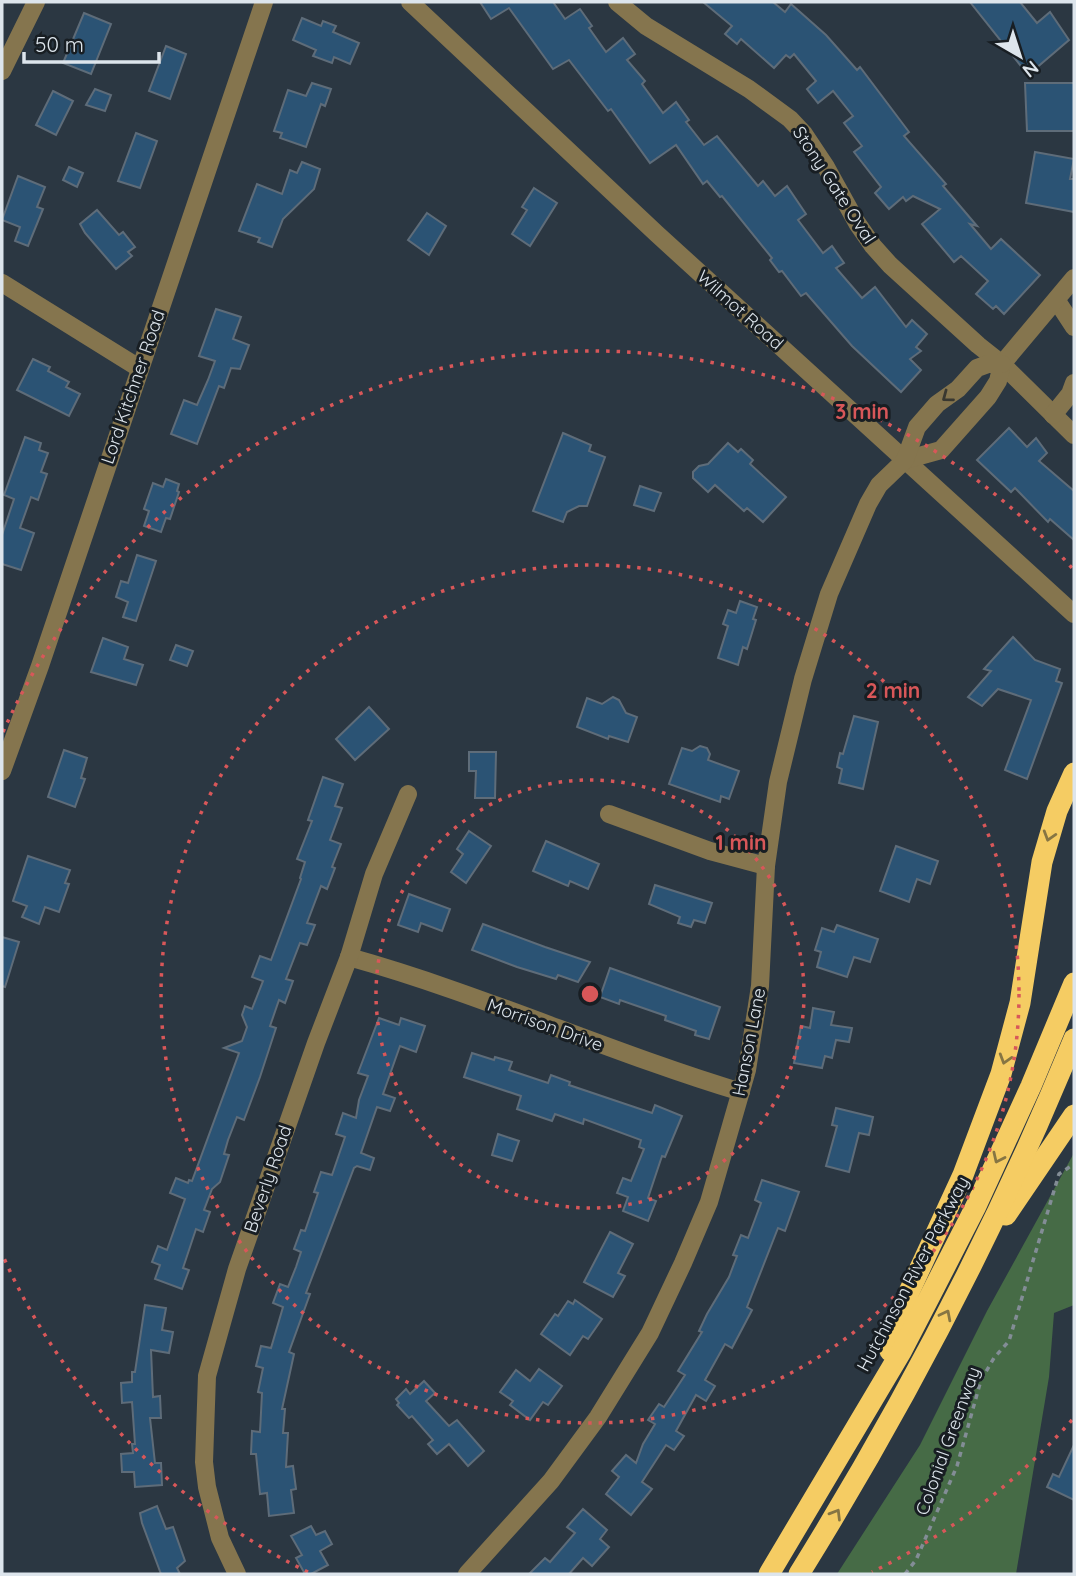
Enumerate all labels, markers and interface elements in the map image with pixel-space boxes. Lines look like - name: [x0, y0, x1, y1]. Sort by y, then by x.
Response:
- scale bar: [24, 21, 159, 65]
- north arrow: [985, 21, 1055, 91]
- text: 50 m: [35, 31, 84, 57]
- text: N: [1018, 55, 1044, 83]
- street label: Stony Gate Oval: [788, 122, 881, 248]
- street label: Wilmot Road: [692, 265, 788, 354]
- street label: Lord Kitchner Road: [95, 307, 170, 467]
- one-way arrow: [942, 389, 955, 402]
- text: 3 min: [835, 398, 889, 424]
- text: 2 min: [866, 677, 920, 703]
- text: 1 min: [716, 829, 766, 855]
- one-way arrow: [1043, 830, 1058, 842]
- centre of rings: [578, 982, 602, 1006]
- street label: Hanson Lane: [727, 986, 770, 1098]
- street label: Morrison Drive: [484, 993, 606, 1056]
- one-way arrow: [999, 1053, 1014, 1065]
- street label: Beverly Road: [238, 1122, 297, 1236]
- one-way arrow: [992, 1150, 1006, 1163]
- street label: Hutchinson River Parkway: [851, 1172, 974, 1375]
- one-way arrow: [937, 1310, 951, 1322]
- street label: Colonial Greenway: [910, 1364, 985, 1518]
- one-way arrow: [828, 1509, 841, 1522]

